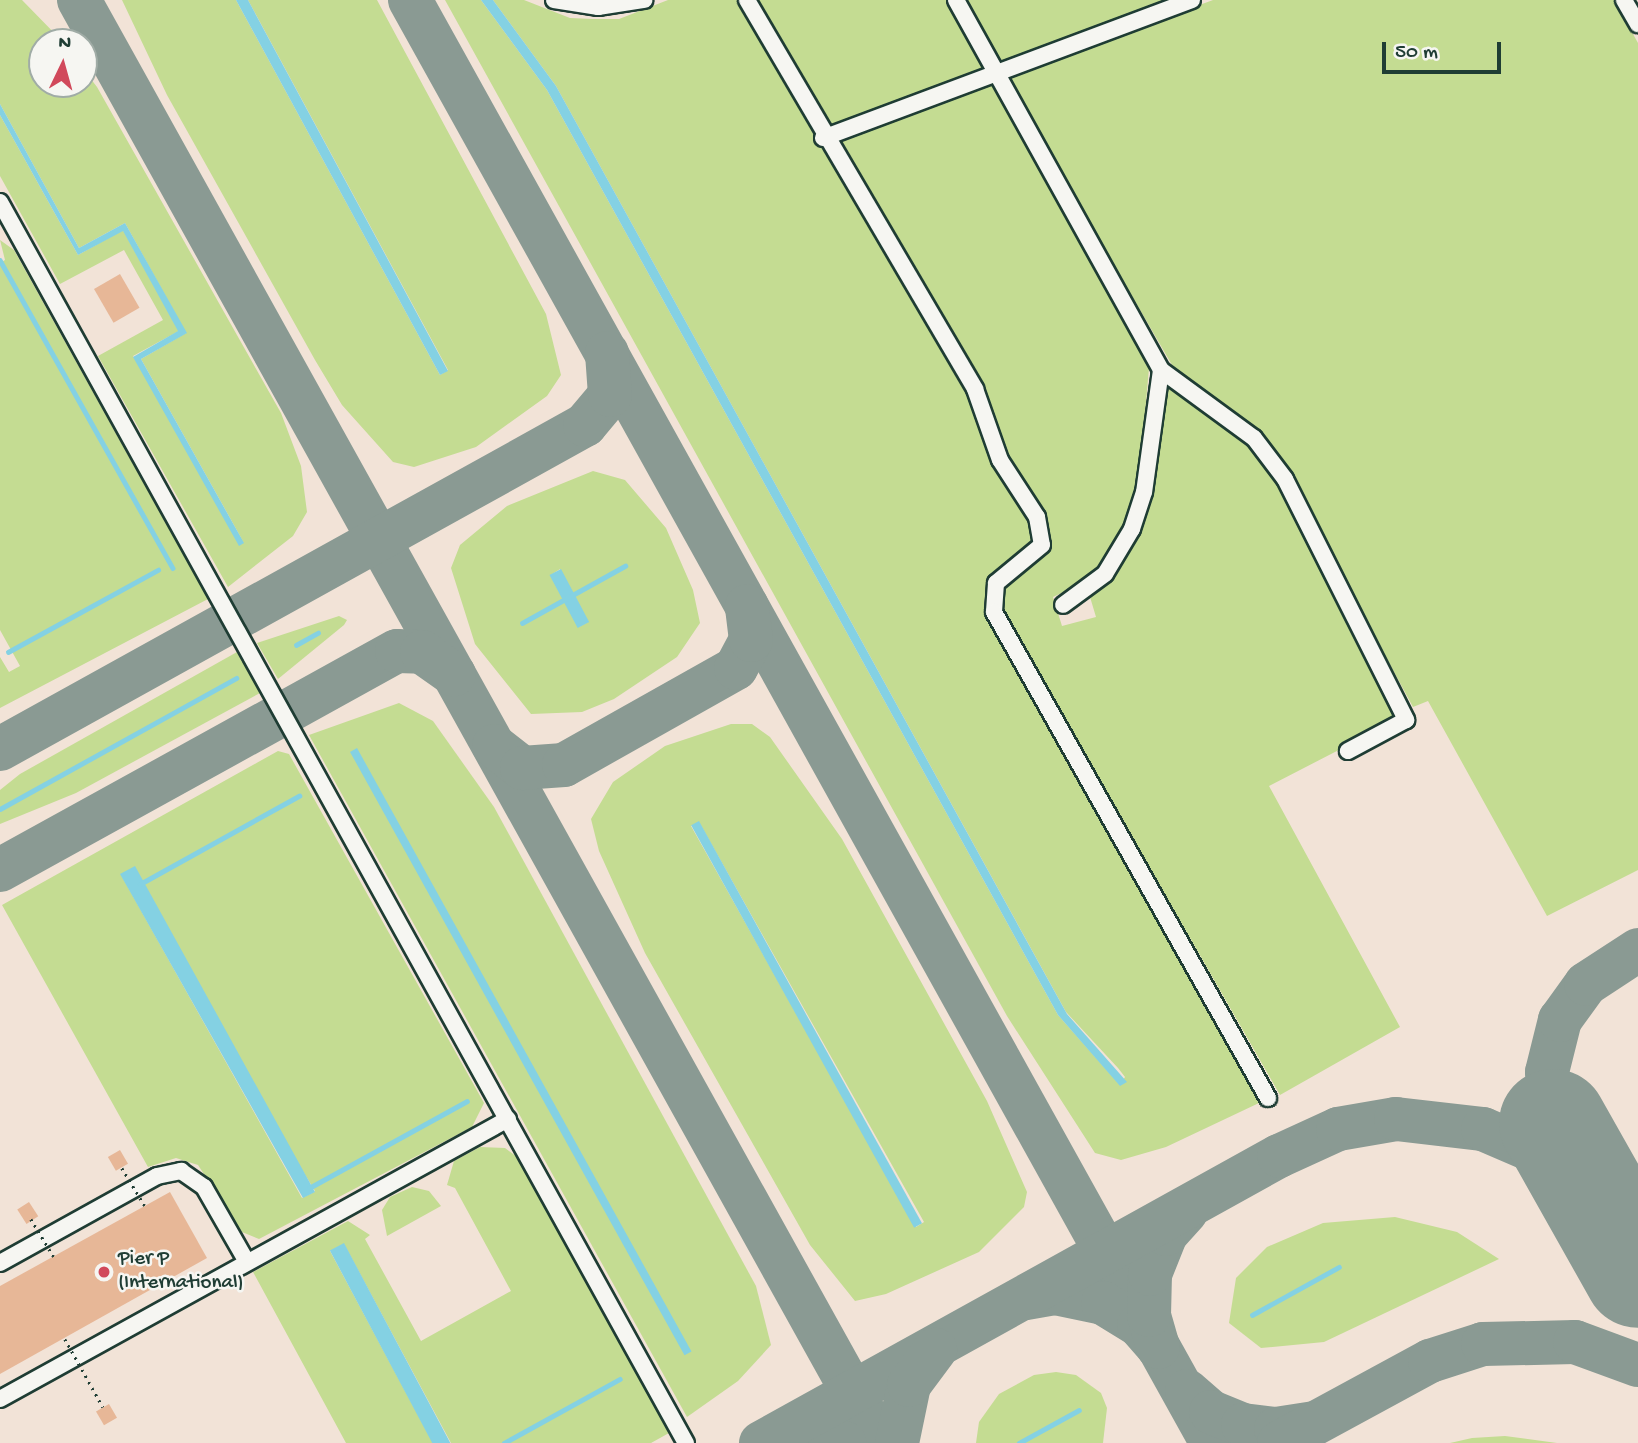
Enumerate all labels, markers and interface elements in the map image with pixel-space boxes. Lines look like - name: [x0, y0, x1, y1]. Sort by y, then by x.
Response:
- north arrow: [28, 28, 98, 98]
- scale bar: [1386, 28, 1505, 72]
- text: N: [58, 32, 72, 56]
- text: 50 m: [1395, 41, 1438, 66]
- place label: Pier P (International): [118, 1247, 244, 1297]
- marker: Pier P (International): [96, 1264, 112, 1280]

